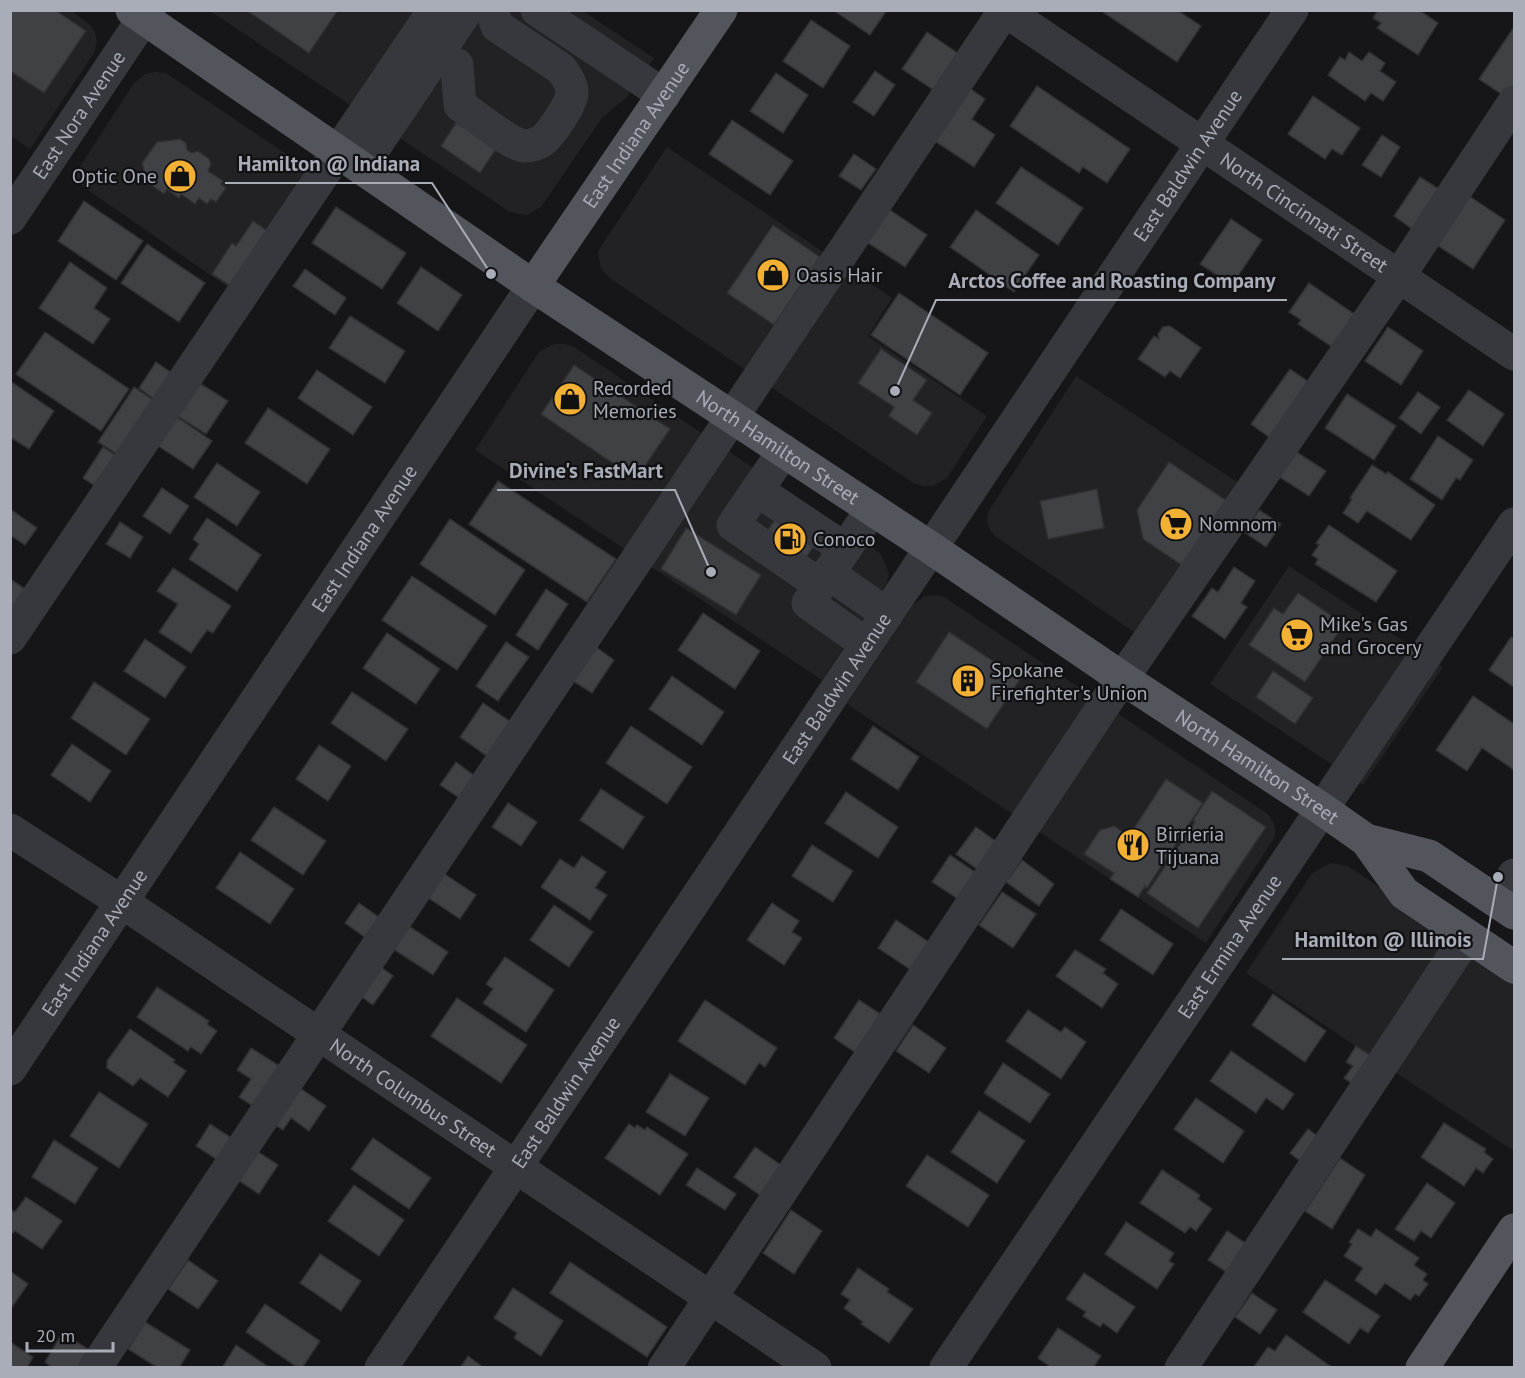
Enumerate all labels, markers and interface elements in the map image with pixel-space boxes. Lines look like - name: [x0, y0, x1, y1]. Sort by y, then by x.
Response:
- street label: East Nora Avenue: [27, 46, 131, 184]
- street label: East Indiana Avenue: [577, 56, 695, 213]
- street label: East Baldwin Avenue: [1127, 85, 1248, 247]
- callout: Hamilton @ Indiana: [225, 144, 432, 183]
- street label: North Cincinnati Street: [1215, 146, 1393, 278]
- text: Hamilton @ Indiana: [238, 150, 420, 177]
- shop icon: Optic One: [162, 158, 198, 194]
- place label: Optic One: [72, 163, 157, 189]
- shop icon: Oasis Hair: [755, 257, 791, 293]
- callout: Arctos Coffee and Roasting Company: [936, 261, 1287, 300]
- place label: Oasis Hair: [796, 262, 883, 288]
- text: Arctos Coffee and Roasting Company: [948, 267, 1277, 294]
- place label: Recorded Memories: [593, 375, 677, 424]
- shop icon: Recorded Memories: [552, 381, 588, 417]
- street label: North Hamilton Street: [691, 384, 865, 510]
- callout: Divine's FastMart: [497, 451, 675, 490]
- text: Divine's FastMart: [509, 457, 664, 484]
- street label: East Indiana Avenue: [306, 460, 423, 617]
- supermarket icon: Nomnom: [1158, 506, 1194, 542]
- place label: Nomnom: [1199, 511, 1277, 537]
- fuel station icon: Conoco: [772, 521, 808, 557]
- place label: Conoco: [813, 526, 875, 552]
- street label: East Baldwin Avenue: [776, 608, 897, 770]
- place label: Mike's Gas and Grocery: [1320, 611, 1422, 660]
- supermarket icon: Mike's Gas and Grocery: [1279, 617, 1315, 653]
- place label: Spokane Firefighter's Union: [991, 657, 1148, 706]
- building icon: Spokane Firefighter's Union: [950, 663, 986, 699]
- street label: North Hamilton Street: [1171, 704, 1344, 830]
- place label: Birrieria Tijuana: [1156, 821, 1224, 870]
- restaurant icon: Birrieria Tijuana: [1115, 827, 1151, 863]
- street label: East Indiana Avenue: [36, 864, 153, 1021]
- street label: East Ermina Avenue: [1172, 869, 1287, 1024]
- callout: Hamilton @ Illinois: [1282, 920, 1483, 959]
- text: Hamilton @ Illinois: [1295, 926, 1472, 953]
- street label: East Baldwin Avenue: [506, 1011, 626, 1173]
- street label: North Columbus Street: [325, 1032, 502, 1163]
- scale bar: [27, 1315, 112, 1353]
- text: 20 m: [36, 1324, 75, 1347]

